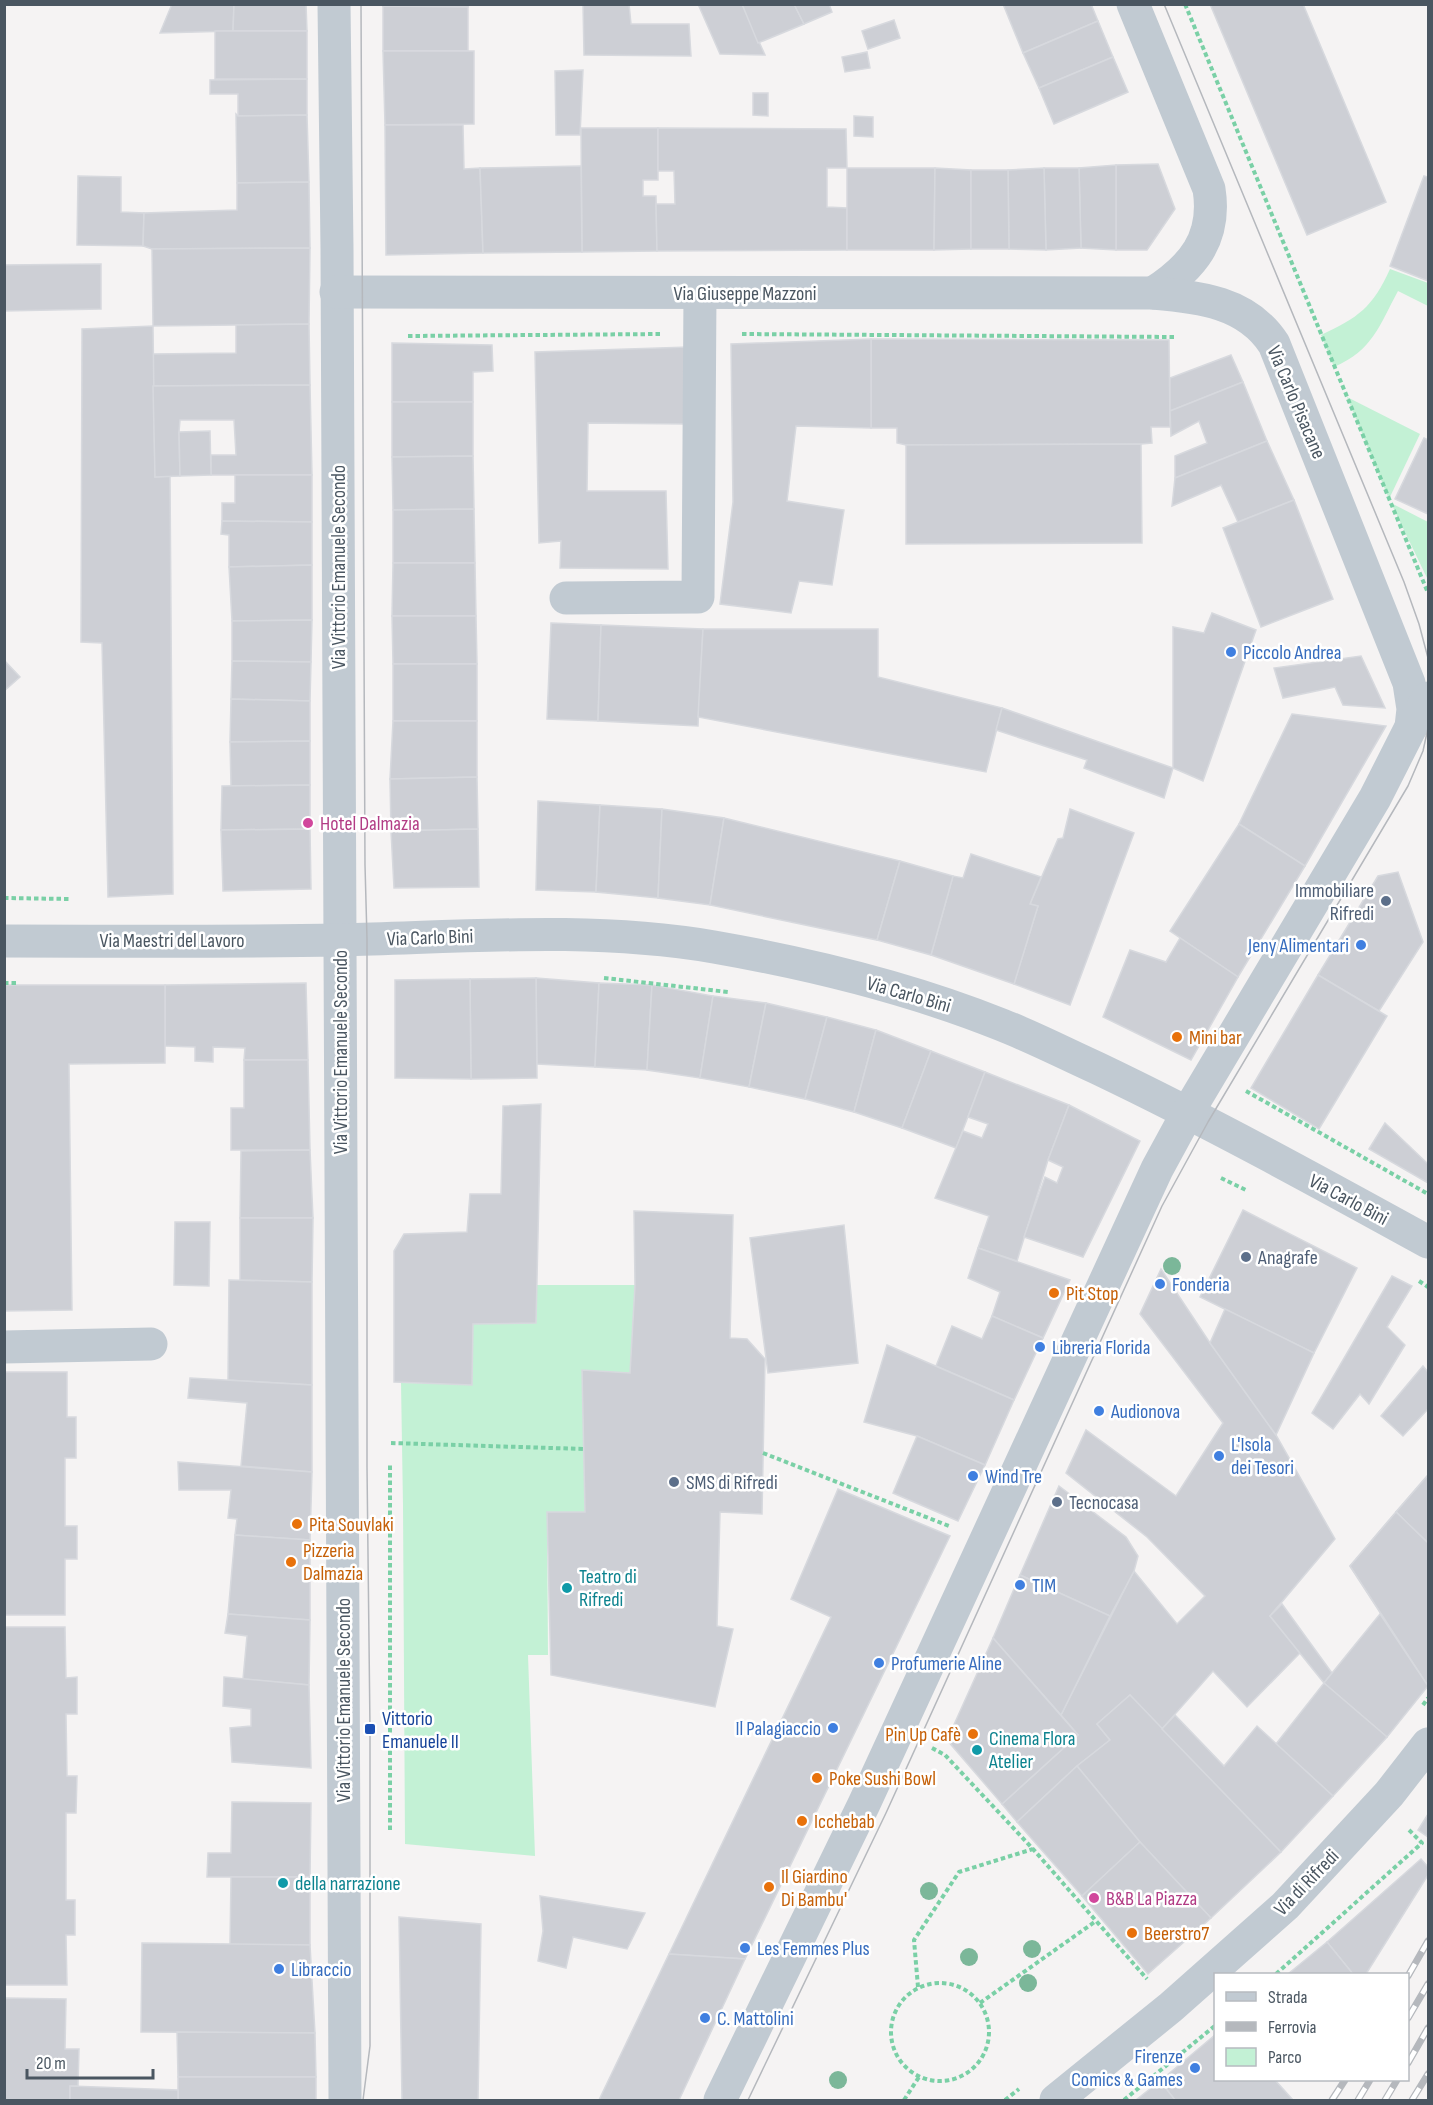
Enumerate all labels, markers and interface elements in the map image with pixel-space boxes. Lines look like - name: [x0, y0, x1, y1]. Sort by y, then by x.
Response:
- street label: Via Giuseppe Mazzoni: [674, 282, 816, 306]
- street label: Via Carlo Pisacane: [1261, 342, 1331, 463]
- street label: Via Vittorio Emanuele Secondo: [327, 465, 351, 669]
- place label: Piccolo Andrea: [1243, 641, 1342, 665]
- marker: Piccolo Andrea: [1224, 645, 1238, 659]
- place label: Hotel Dalmazia: [320, 812, 420, 836]
- marker: Hotel Dalmazia: [301, 816, 315, 830]
- place label: Immobiliare Rifredi: [1295, 879, 1374, 926]
- marker: Immobiliare Rifredi: [1379, 894, 1393, 908]
- street label: Via Carlo Bini: [386, 924, 474, 952]
- street label: Via Maestri del Lavoro: [100, 929, 244, 953]
- place label: Jeny Alimentari: [1247, 934, 1349, 958]
- marker: Jeny Alimentari: [1354, 938, 1368, 952]
- street label: Via Vittorio Emanuele Secondo: [329, 950, 353, 1154]
- street label: Via Carlo Bini: [864, 972, 954, 1018]
- place label: Mini bar: [1189, 1026, 1242, 1050]
- marker: Mini bar: [1170, 1030, 1184, 1044]
- street label: Via Carlo Bini: [1305, 1169, 1392, 1231]
- place label: Anagrafe: [1257, 1246, 1318, 1270]
- marker: Anagrafe: [1239, 1250, 1253, 1264]
- place label: Fonderia: [1172, 1273, 1230, 1297]
- marker: Fonderia: [1153, 1277, 1167, 1291]
- place label: Pit Stop: [1066, 1282, 1119, 1306]
- marker: Pit Stop: [1047, 1286, 1061, 1300]
- place label: Libreria Florida: [1052, 1336, 1150, 1360]
- marker: Libreria Florida: [1033, 1340, 1047, 1354]
- place label: Audionova: [1110, 1400, 1180, 1424]
- marker: Audionova: [1092, 1404, 1106, 1418]
- place label: L'Isola dei Tesori: [1231, 1433, 1294, 1480]
- marker: L'Isola dei Tesori: [1212, 1449, 1226, 1463]
- place label: Wind Tre: [985, 1465, 1042, 1489]
- marker: Wind Tre: [966, 1469, 980, 1483]
- place label: SMS di Rifredi: [686, 1471, 778, 1495]
- marker: SMS di Rifredi: [667, 1475, 681, 1489]
- place label: Tecnocasa: [1069, 1491, 1139, 1515]
- marker: Tecnocasa: [1050, 1495, 1064, 1509]
- place label: Pita Souvlaki: [309, 1513, 394, 1537]
- marker: Pita Souvlaki: [290, 1517, 304, 1531]
- place label: Pizzeria Dalmazia: [303, 1539, 363, 1586]
- marker: Pizzeria Dalmazia: [284, 1555, 298, 1569]
- place label: Teatro di Rifredi: [579, 1565, 637, 1612]
- place label: TIM: [1032, 1574, 1056, 1598]
- marker: TIM: [1013, 1578, 1027, 1592]
- marker: Teatro di Rifredi: [560, 1581, 574, 1595]
- street label: Via Vittorio Emanuele Secondo: [332, 1598, 356, 1802]
- place label: Profumerie Aline: [891, 1652, 1002, 1676]
- marker: Profumerie Aline: [872, 1656, 886, 1670]
- place label: Vittorio Emanuele II: [382, 1707, 459, 1754]
- place label: Il Palagiaccio: [735, 1717, 821, 1741]
- marker: Il Palagiaccio: [826, 1721, 840, 1735]
- marker: Vittorio Emanuele II: [363, 1722, 377, 1736]
- place label: Pin Up Cafè: [885, 1723, 961, 1747]
- marker: Pin Up Cafè: [966, 1727, 980, 1741]
- place label: Cinema Flora Atelier: [988, 1727, 1075, 1774]
- marker: Cinema Flora Atelier: [970, 1743, 984, 1757]
- place label: Poke Sushi Bowl: [829, 1767, 936, 1791]
- marker: Poke Sushi Bowl: [810, 1771, 824, 1785]
- place label: Icchebab: [814, 1810, 875, 1834]
- marker: Icchebab: [795, 1814, 809, 1828]
- street label: Via di Rifredi: [1269, 1844, 1344, 1921]
- place label: Il Giardino Di Bambu': [781, 1865, 848, 1912]
- place label: della narrazione: [295, 1872, 401, 1896]
- marker: della narrazione: [276, 1876, 290, 1890]
- marker: Il Giardino Di Bambu': [762, 1880, 776, 1894]
- place label: B&B La Piazza: [1106, 1887, 1197, 1911]
- marker: B&B La Piazza: [1087, 1891, 1101, 1905]
- place label: Beerstro7: [1144, 1922, 1209, 1946]
- marker: Beerstro7: [1125, 1926, 1139, 1940]
- place label: Les Femmes Plus: [757, 1937, 870, 1961]
- marker: Les Femmes Plus: [738, 1941, 752, 1955]
- place label: Libraccio: [291, 1958, 351, 1982]
- marker: Libraccio: [272, 1962, 286, 1976]
- legend: [1214, 1973, 1409, 2081]
- text: Strada: [1268, 1987, 1308, 2008]
- place label: C. Mattolini: [717, 2007, 794, 2031]
- marker: C. Mattolini: [698, 2011, 712, 2025]
- text: Ferrovia: [1268, 2017, 1316, 2038]
- scale bar: [27, 2042, 153, 2080]
- place label: Firenze Comics & Games: [1071, 2045, 1183, 2092]
- text: Parco: [1268, 2047, 1302, 2068]
- text: 20 m: [36, 2053, 66, 2074]
- marker: Firenze Comics & Games: [1188, 2061, 1202, 2075]

